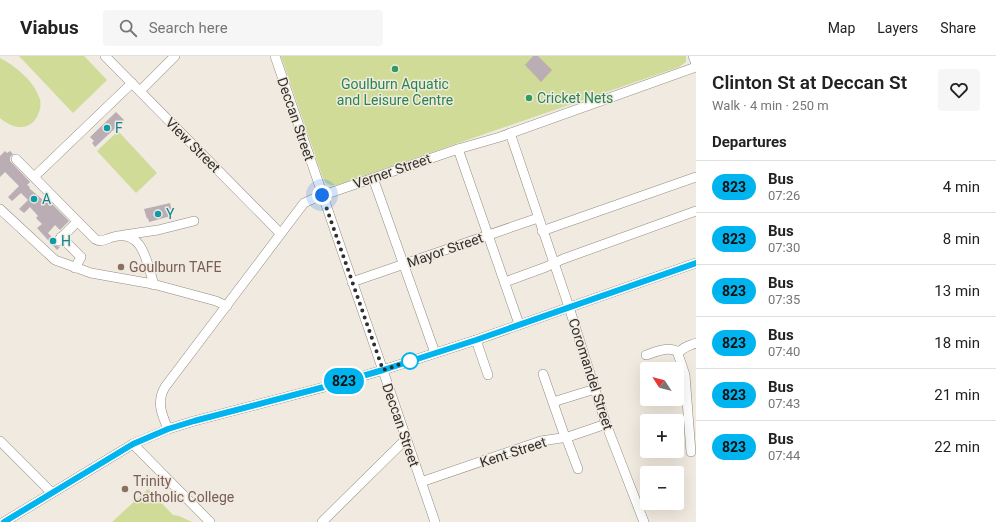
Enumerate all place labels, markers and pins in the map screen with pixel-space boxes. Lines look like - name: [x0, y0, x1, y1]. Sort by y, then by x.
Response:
- marker: Goulburn Aquatic and Leisure Centre: [390, 64, 400, 74]
- place label: Goulburn Aquatic and Leisure Centre: [337, 76, 453, 108]
- place label: Cricket Nets: [537, 90, 613, 106]
- marker: Cricket Nets: [524, 93, 534, 103]
- place label: F: [115, 120, 123, 136]
- marker: F: [102, 123, 112, 133]
- place label: A: [42, 191, 51, 207]
- marker: A: [29, 194, 39, 204]
- place label: Y: [166, 206, 175, 222]
- marker: Y: [153, 209, 163, 219]
- place label: H: [61, 233, 71, 249]
- marker: H: [48, 236, 58, 246]
- place label: Goulburn TAFE: [129, 259, 222, 275]
- marker: Goulburn TAFE: [116, 262, 126, 272]
- unlabelled marker: [401, 352, 419, 370]
- place label: Trinity Catholic College: [133, 473, 234, 505]
- marker: Trinity Catholic College: [120, 484, 130, 494]

